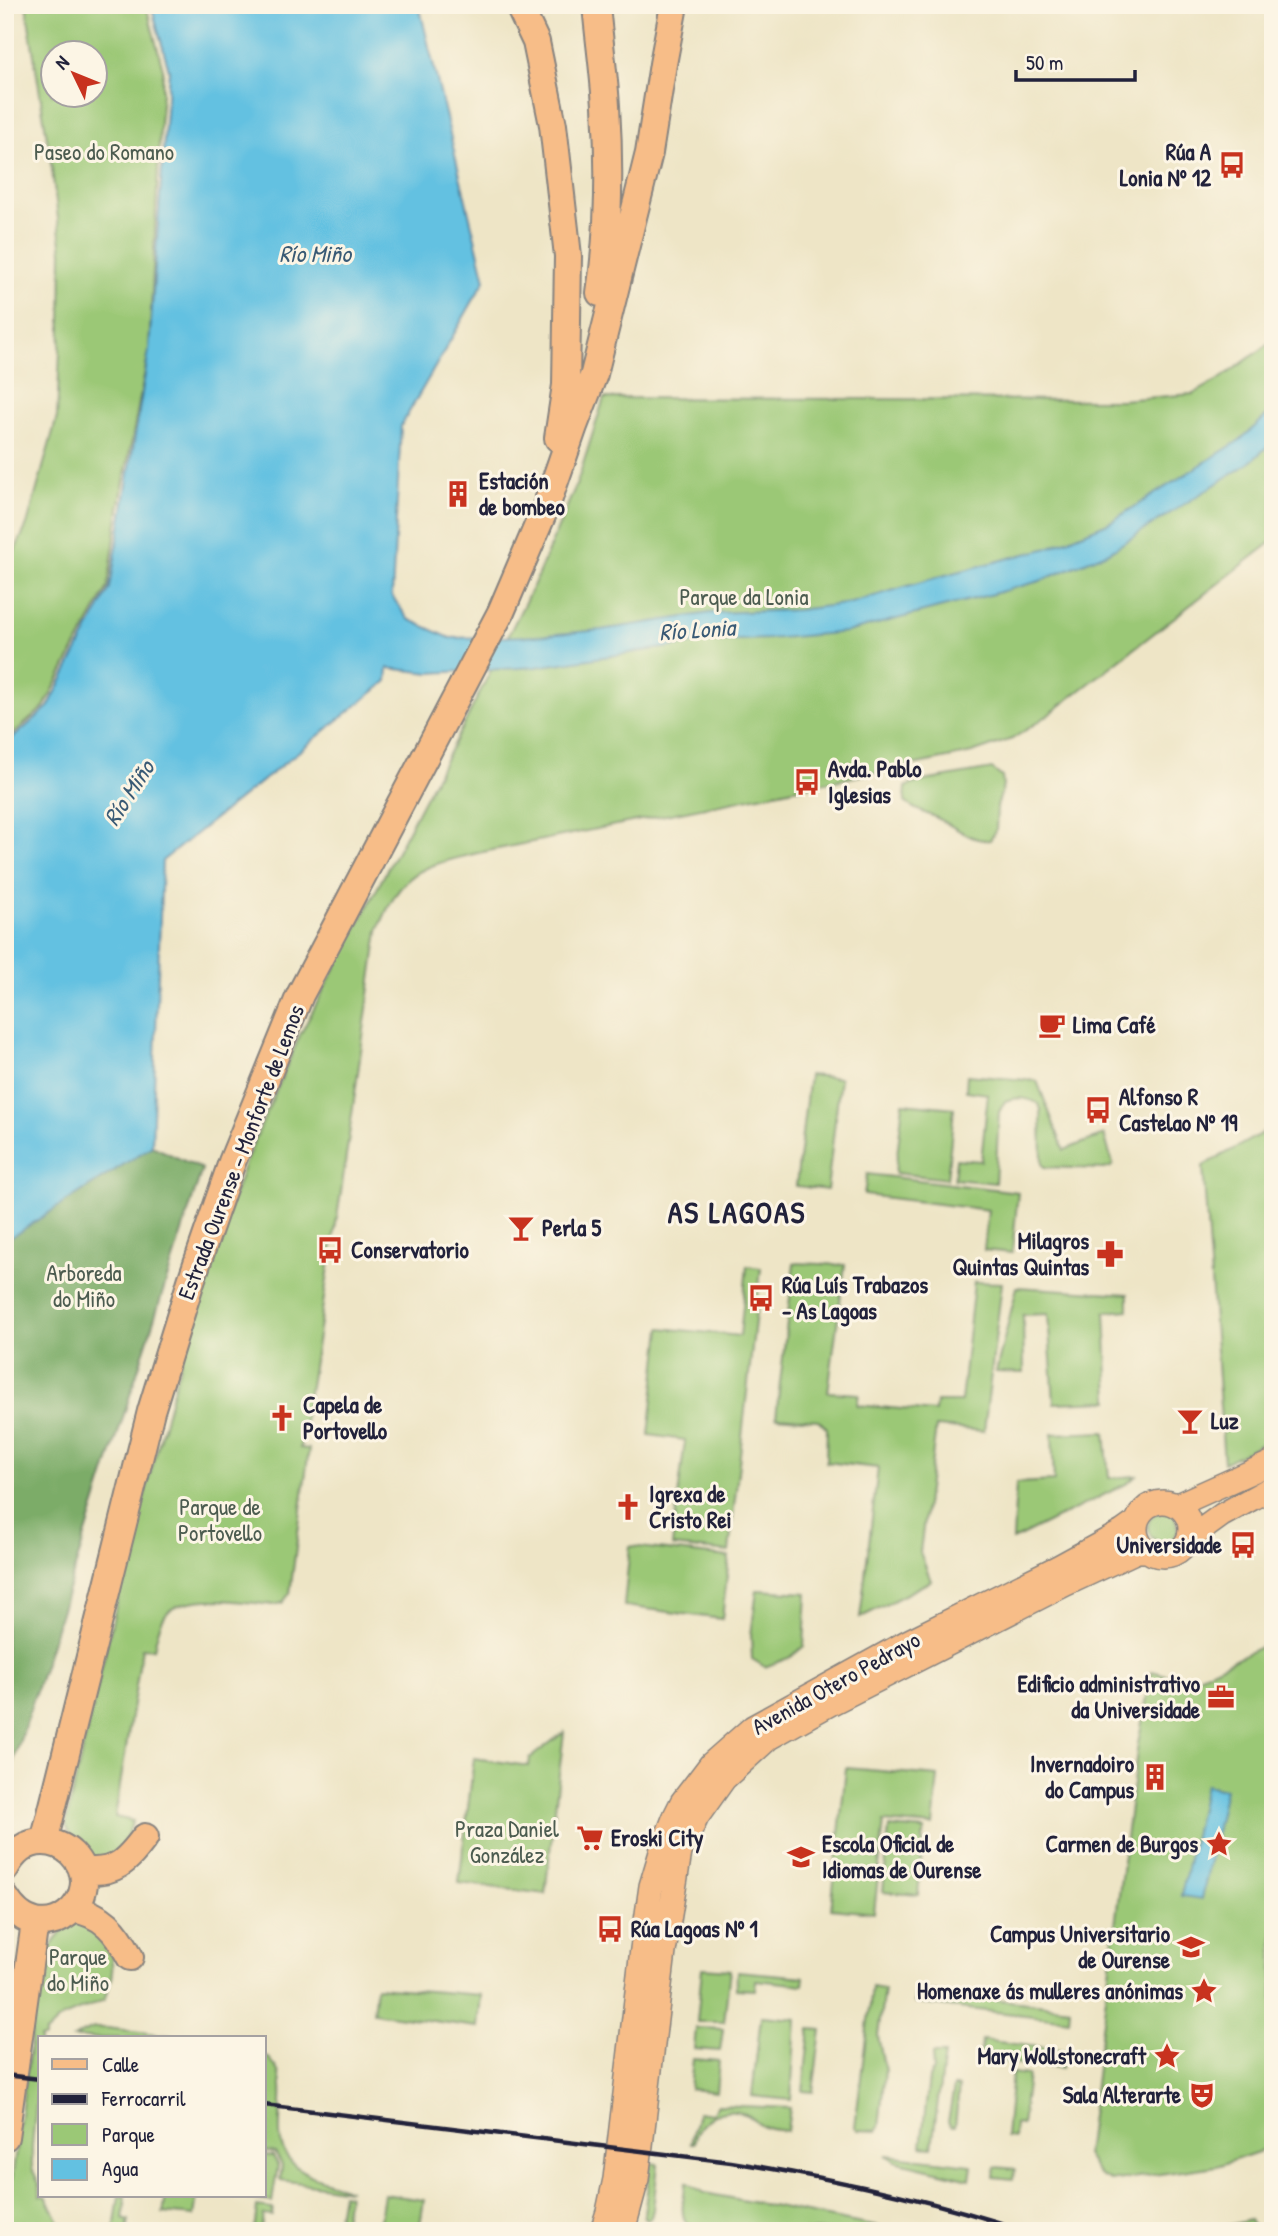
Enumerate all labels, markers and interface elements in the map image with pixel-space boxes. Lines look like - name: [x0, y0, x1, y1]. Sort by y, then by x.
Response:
- north arrow: [38, 38, 108, 108]
- scale bar: [1016, 38, 1134, 82]
- text: 50 m: [1026, 48, 1063, 77]
- text: N: [49, 50, 75, 75]
- park label: Paseo do Romano: [34, 136, 174, 167]
- place label: Rúa A Lonia Nº 12: [1120, 136, 1212, 193]
- bus stop icon: Rúa A Lonia Nº 12: [1217, 150, 1247, 180]
- water label: Río Miño: [279, 237, 353, 269]
- place label: Estación de bombeo: [479, 465, 565, 522]
- building icon: Estación de bombeo: [443, 479, 473, 509]
- park label: Parque da Lonia: [680, 581, 808, 612]
- water label: Río Lonia: [658, 610, 738, 648]
- water label: Río Miño: [95, 752, 162, 831]
- place label: Avda. Pablo Iglesias: [828, 753, 922, 811]
- bus stop icon: Avda. Pablo Iglesias: [792, 767, 822, 797]
- street label: Estrada Ourense - Monforte de Lemos: [170, 1000, 311, 1304]
- place label: Lima Café: [1073, 1009, 1157, 1040]
- cafe icon: Lima Café: [1037, 1010, 1067, 1040]
- place label: Alfonso R Castelao Nº 19: [1119, 1081, 1238, 1138]
- bus stop icon: Alfonso R Castelao Nº 19: [1083, 1095, 1113, 1125]
- district label: AS LAGOAS: [668, 1192, 806, 1232]
- place label: Perla 5: [542, 1212, 601, 1243]
- bar icon: Perla 5: [506, 1213, 536, 1243]
- place label: Milagros Quintas Quintas: [953, 1225, 1089, 1282]
- place label: Conservatorio: [351, 1234, 470, 1265]
- bus stop icon: Conservatorio: [315, 1235, 345, 1265]
- pharmacy icon: Milagros Quintas Quintas: [1095, 1239, 1125, 1269]
- park label: Arboreda do Miño: [47, 1257, 121, 1314]
- place label: Rúa Luís Trabazos - As Lagoas: [782, 1269, 928, 1327]
- bus stop icon: Rúa Luís Trabazos - As Lagoas: [746, 1283, 776, 1313]
- place label: Capela de Portovello: [303, 1389, 388, 1446]
- church icon: Capela de Portovello: [267, 1403, 297, 1433]
- place label: Luz: [1211, 1405, 1239, 1436]
- bar icon: Luz: [1175, 1406, 1205, 1436]
- place label: Igrexa de Cristo Rei: [649, 1478, 732, 1535]
- park label: Parque de Portovello: [178, 1491, 262, 1548]
- church icon: Igrexa de Cristo Rei: [613, 1492, 643, 1522]
- place label: Universidade: [1116, 1529, 1223, 1560]
- bus stop icon: Universidade: [1228, 1530, 1258, 1560]
- street label: Avenida Otero Pedrayo: [746, 1623, 925, 1742]
- place label: Edificio administrativo da Universidade: [1017, 1668, 1201, 1725]
- office icon: Edificio administrativo da Universidade: [1206, 1682, 1236, 1712]
- place label: Invernadoiro do Campus: [1030, 1748, 1135, 1806]
- building icon: Invernadoiro do Campus: [1140, 1762, 1170, 1792]
- park label: Praza Daniel González: [455, 1813, 560, 1870]
- place label: Eroski City: [611, 1822, 704, 1854]
- supermarket icon: Eroski City: [575, 1823, 605, 1853]
- place label: Escola Oficial de Idiomas de Ourense: [822, 1828, 982, 1885]
- place label: Carmen de Burgos: [1046, 1828, 1198, 1860]
- place icon: Carmen de Burgos: [1204, 1829, 1234, 1859]
- school or university icon: Escola Oficial de Idiomas de Ourense: [786, 1842, 816, 1872]
- place label: Rúa Lagoas Nº 1: [631, 1913, 758, 1945]
- bus stop icon: Rúa Lagoas Nº 1: [595, 1914, 625, 1944]
- place label: Campus Universitario de Ourense: [990, 1918, 1171, 1975]
- school or university icon: Campus Universitario de Ourense: [1176, 1932, 1206, 1962]
- park label: Parque do Miño: [47, 1941, 109, 1998]
- place label: Homenaxe ás mulleres anónimas: [917, 1975, 1183, 2006]
- place icon: Homenaxe ás mulleres anónimas: [1189, 1976, 1219, 2006]
- legend: [38, 2036, 266, 2198]
- place label: Mary Wollstonecraft: [978, 2040, 1147, 2072]
- place icon: Mary Wollstonecraft: [1152, 2041, 1182, 2071]
- text: Calle: [102, 2050, 139, 2079]
- place label: Sala Alterarte: [1063, 2079, 1182, 2110]
- theatre icon: Sala Alterarte: [1187, 2080, 1217, 2110]
- text: Ferrocarril: [101, 2084, 186, 2113]
- text: Parque: [102, 2120, 155, 2149]
- text: Agua: [102, 2154, 138, 2183]

